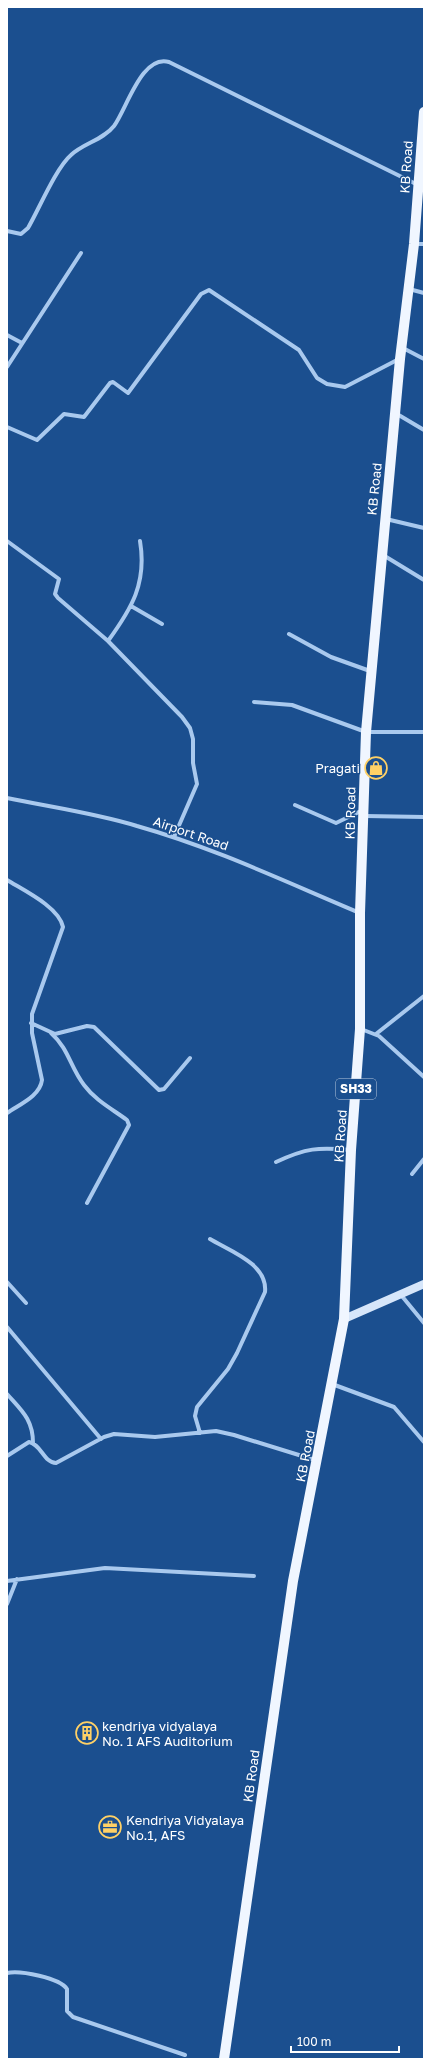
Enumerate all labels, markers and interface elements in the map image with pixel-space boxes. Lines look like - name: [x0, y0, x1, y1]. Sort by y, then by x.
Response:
- street label: KB Road: [396, 140, 416, 194]
- street label: KB Road: [363, 462, 385, 516]
- shop icon: Pragati: [363, 755, 389, 781]
- place label: Pragati: [315, 760, 360, 776]
- street label: KB Road: [342, 786, 358, 840]
- street label: Airport Road: [151, 813, 231, 853]
- road number: SH33: [336, 1079, 376, 1099]
- street label: KB Road: [330, 1109, 350, 1163]
- street label: KB Road: [292, 1429, 318, 1483]
- place label: kendriya vidyalaya No. 1 AFS Auditorium: [102, 1718, 233, 1749]
- building icon: kendriya vidyalaya No. 1 AFS Auditorium: [74, 1720, 100, 1746]
- street label: KB Road: [239, 1749, 263, 1803]
- place label: Kendriya Vidyalaya No.1, AFS: [126, 1812, 244, 1843]
- office icon: Kendriya Vidyalaya No.1, AFS: [97, 1814, 123, 1840]
- scale bar: [291, 2028, 399, 2054]
- text: 100 m: [297, 2034, 331, 2049]

